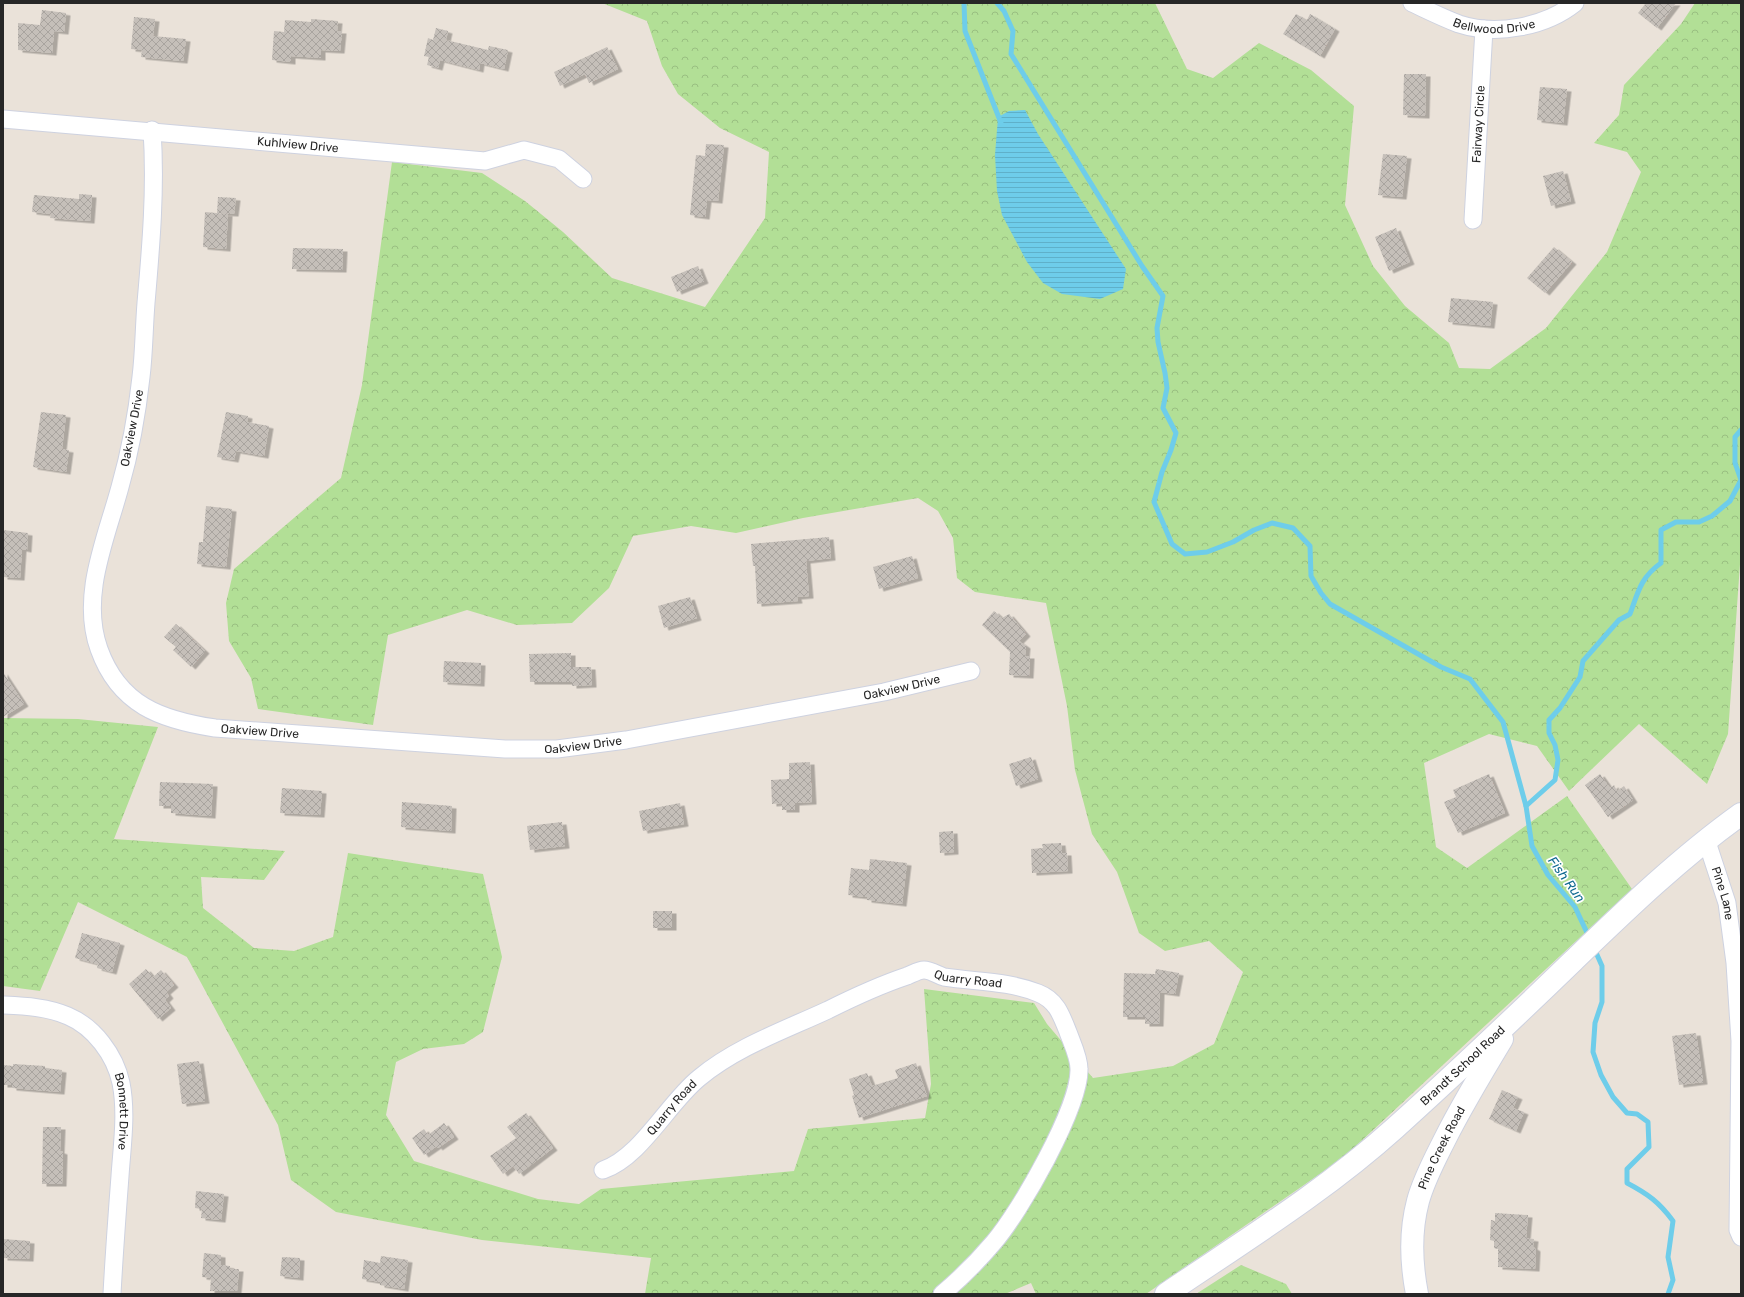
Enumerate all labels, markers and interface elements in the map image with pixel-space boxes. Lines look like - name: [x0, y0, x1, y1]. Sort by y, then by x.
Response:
- street label: Bellwood Drive: [1451, 15, 1537, 36]
- street label: Fairway Circle: [1469, 85, 1488, 163]
- street label: Kuhlview Drive: [257, 134, 339, 155]
- street label: Oakview Drive: [118, 388, 146, 468]
- street label: Oakview Drive: [862, 672, 942, 703]
- street label: Oakview Drive: [220, 721, 300, 741]
- street label: Oakview Drive: [544, 734, 623, 756]
- water label: Fish Run: [1545, 854, 1588, 905]
- street label: Pine Lane: [1709, 865, 1736, 921]
- street label: Quarry Road: [932, 967, 1003, 991]
- street label: Brandt School Road: [1417, 1023, 1508, 1109]
- street label: Bonnett Drive: [112, 1071, 131, 1151]
- street label: Quarry Road: [644, 1077, 700, 1138]
- street label: Pine Creek Road: [1415, 1104, 1468, 1191]

